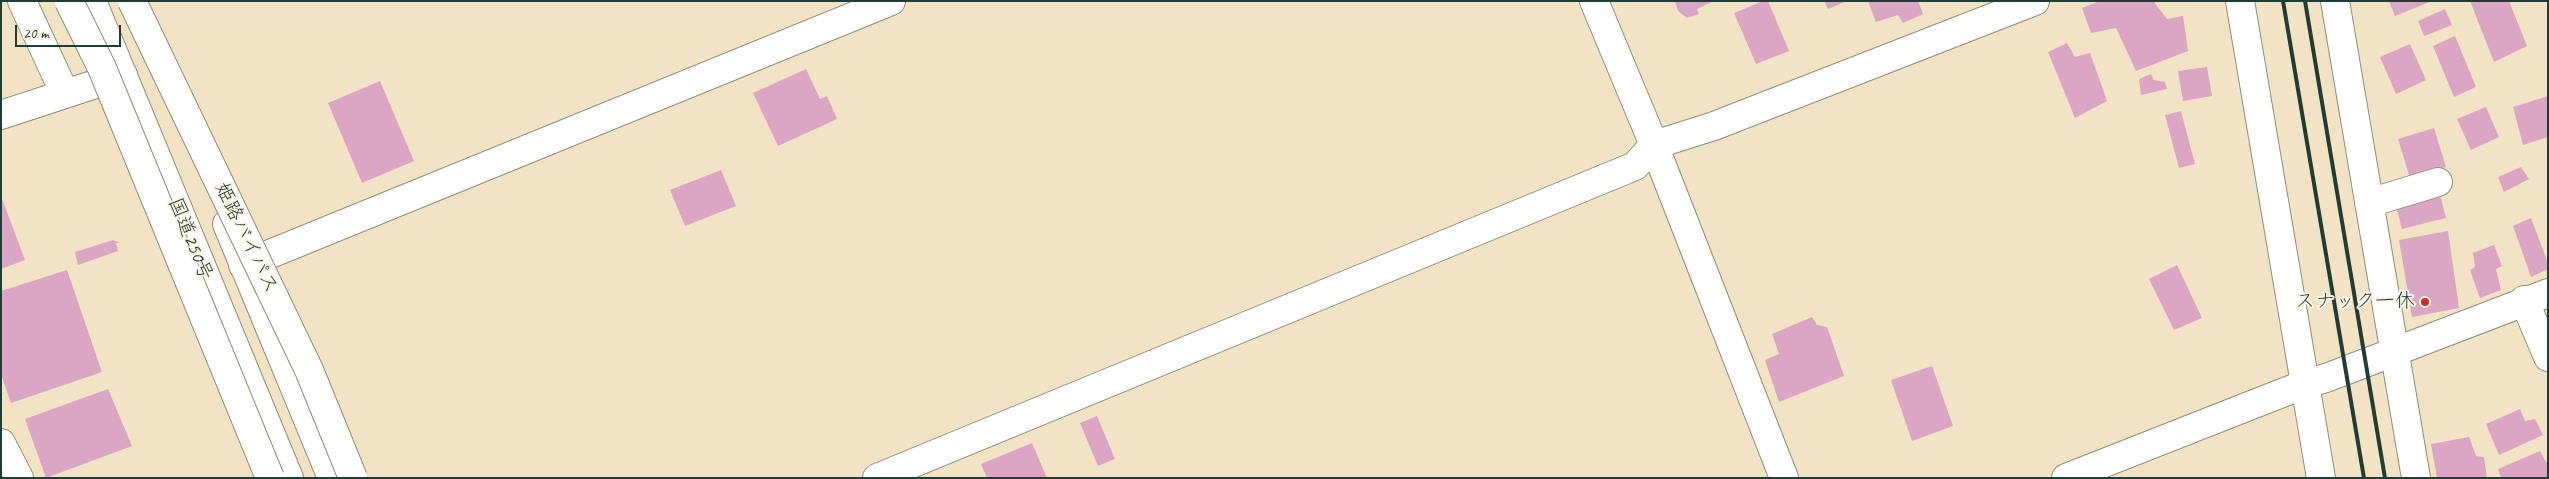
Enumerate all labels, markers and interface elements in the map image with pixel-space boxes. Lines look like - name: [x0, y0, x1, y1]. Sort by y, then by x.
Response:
- scale bar: [18, 15, 124, 47]
- text: 20 m: [23, 24, 49, 43]
- street label: 姫路バイパス: [209, 179, 283, 297]
- street label: 国道250号: [163, 194, 217, 284]
- place label: スナック一休: [2295, 290, 2415, 314]
- marker: スナック一休: [2419, 296, 2431, 308]

